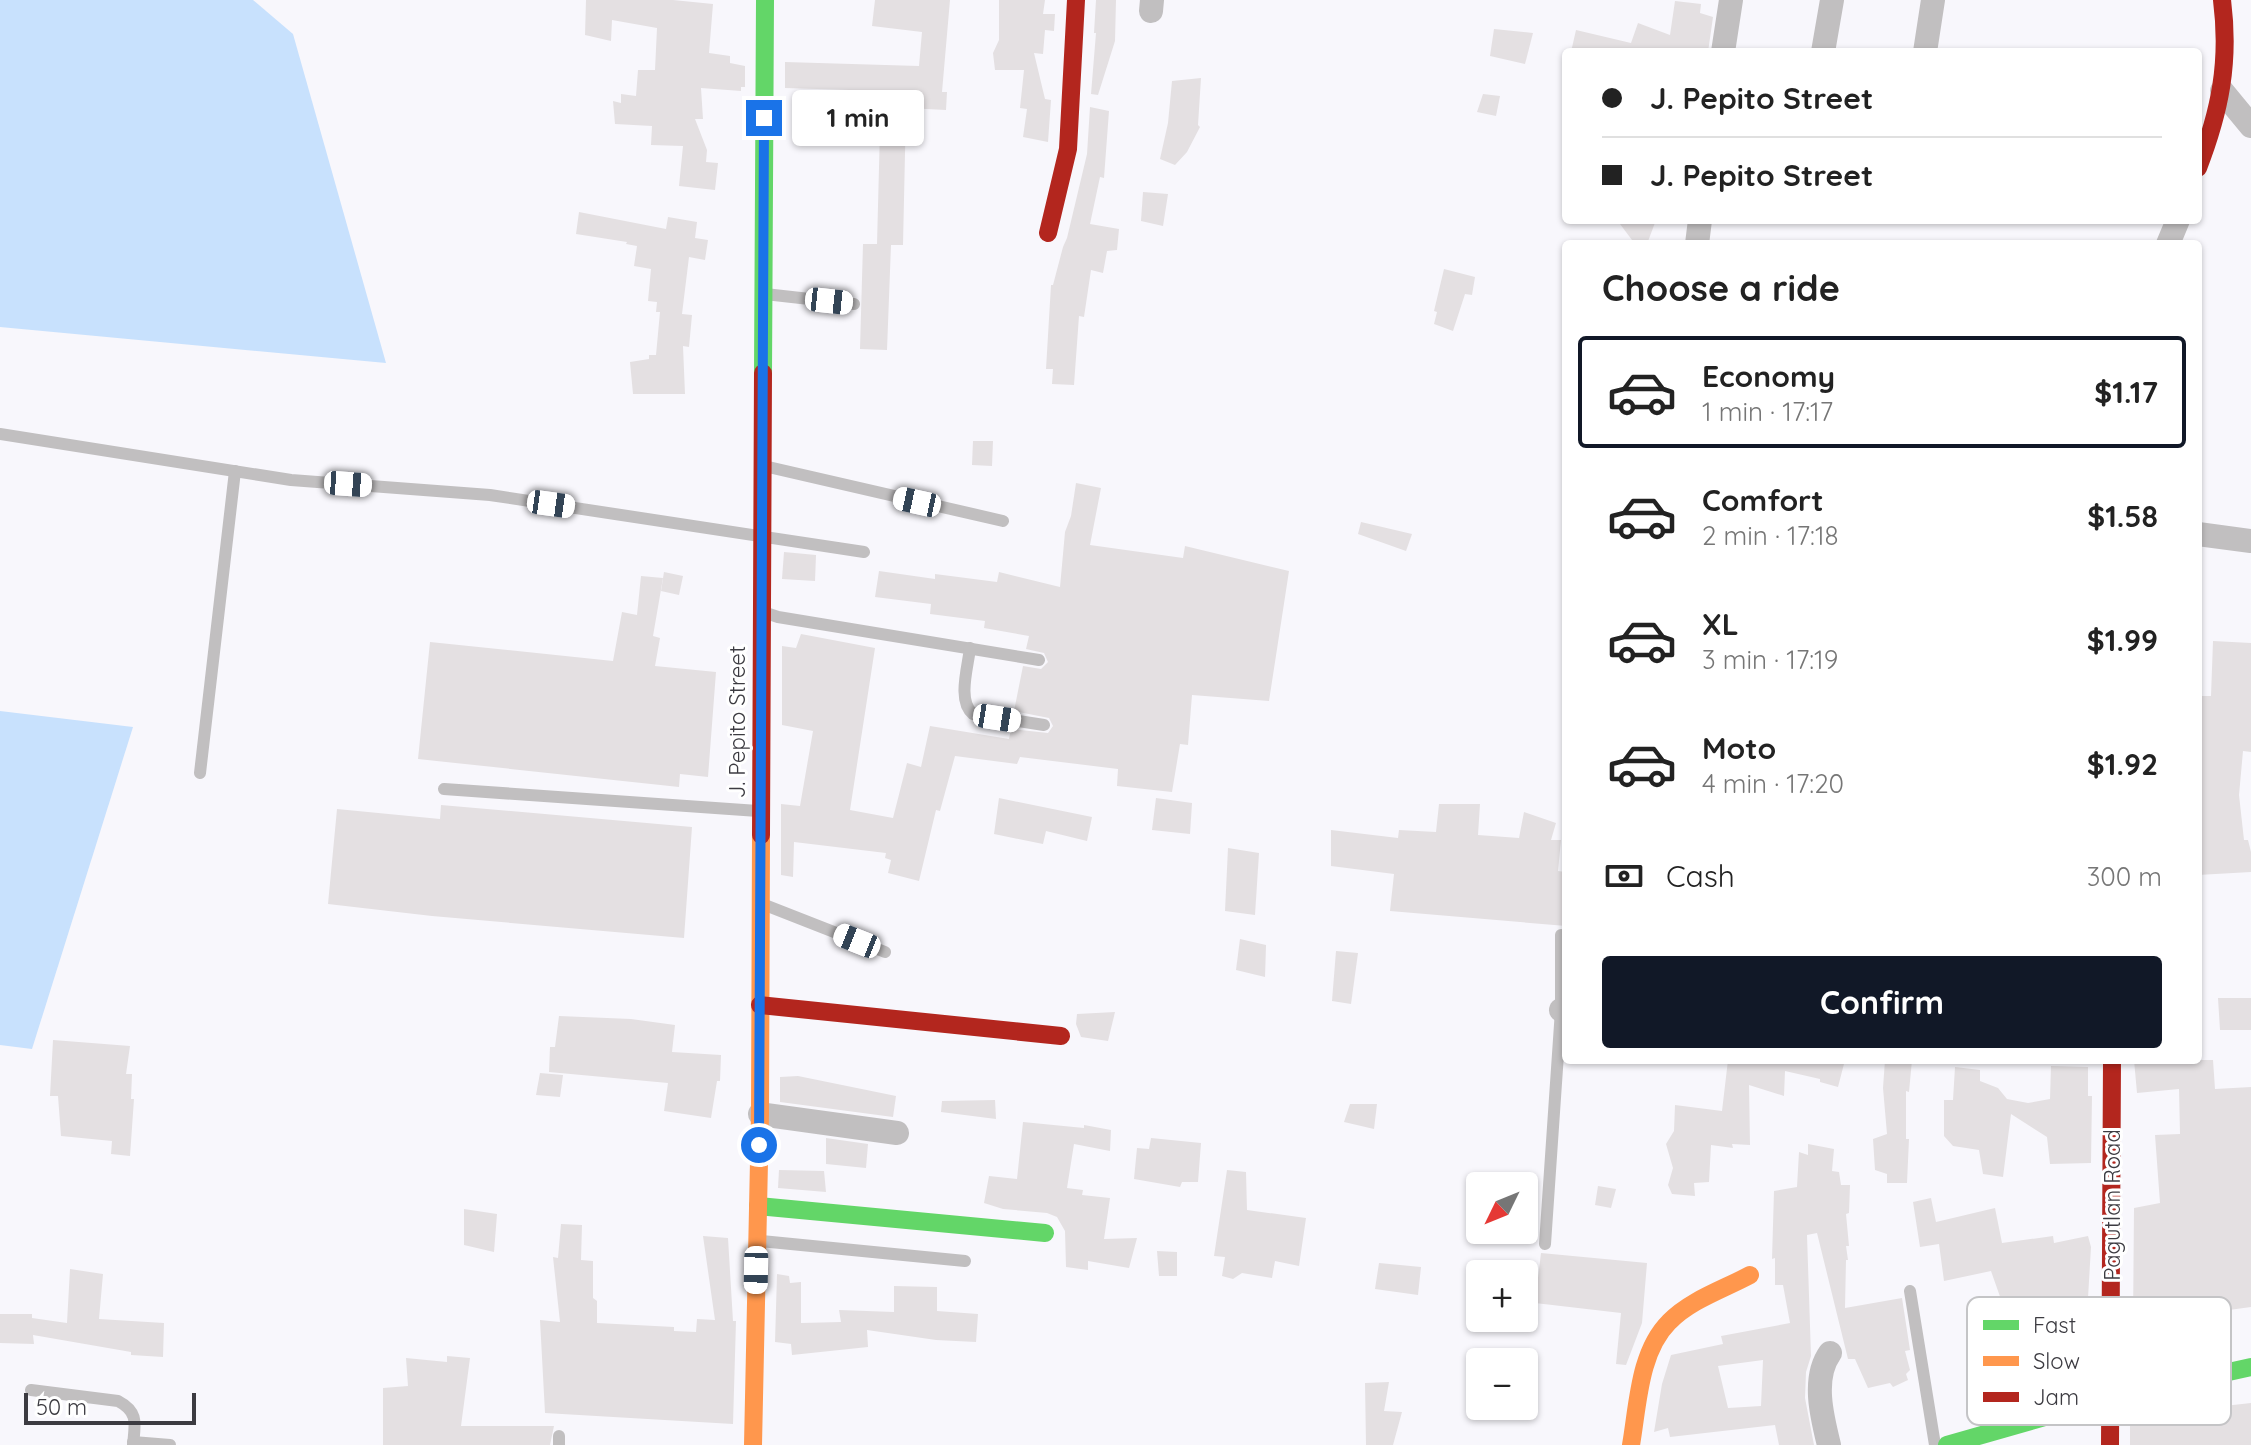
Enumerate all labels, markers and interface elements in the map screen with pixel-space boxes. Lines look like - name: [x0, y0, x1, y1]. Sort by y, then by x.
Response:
- text: J. Pepito Street: [1650, 79, 1873, 117]
- callout: 1 min: [792, 90, 924, 146]
- route end: [746, 100, 782, 136]
- text: 1 min: [827, 101, 890, 134]
- text: J. Pepito Street: [1650, 156, 1873, 194]
- text: Choose a ride: [1602, 265, 1840, 310]
- car: [804, 287, 854, 315]
- icon: car: [1606, 356, 1678, 428]
- text: Economy: [1702, 357, 1835, 395]
- text: $1.17: [2094, 373, 2158, 411]
- text: 1 min · 17:17: [1702, 395, 1833, 428]
- car: [323, 470, 373, 498]
- icon: car: [1606, 480, 1678, 552]
- text: Comfort: [1702, 481, 1823, 519]
- car: [891, 485, 943, 519]
- car: [526, 489, 576, 519]
- text: $1.58: [2087, 497, 2158, 535]
- text: 2 min · 17:18: [1702, 519, 1839, 552]
- icon: car: [1606, 604, 1678, 676]
- text: XL: [1702, 605, 1739, 643]
- text: $1.99: [2087, 621, 2158, 659]
- text: 3 min · 17:19: [1702, 643, 1838, 676]
- street label: J. Pepito Street: [723, 646, 751, 798]
- car: [971, 702, 1023, 734]
- icon: car: [1606, 728, 1678, 800]
- text: Moto: [1702, 729, 1776, 767]
- text: $1.92: [2087, 745, 2158, 783]
- text: 4 min · 17:20: [1702, 767, 1844, 800]
- icon: cash: [1602, 854, 1646, 898]
- text: Cash: [1666, 857, 1735, 895]
- text: 300 m: [2087, 860, 2162, 893]
- car: [830, 921, 884, 961]
- button: Confirm: [1602, 956, 2162, 1048]
- route start: [741, 1127, 777, 1163]
- street label: Pagutlan Road: [2098, 1129, 2126, 1281]
- north arrow: [1466, 1172, 1538, 1244]
- map controls: [1466, 1172, 1538, 1420]
- car: [744, 1246, 768, 1294]
- button: +: [1466, 1260, 1538, 1332]
- legend: [1967, 1297, 2231, 1425]
- text: Fast: [2033, 1311, 2076, 1339]
- text: Slow: [2033, 1347, 2080, 1375]
- button: −: [1466, 1348, 1538, 1420]
- text: Jam: [2033, 1383, 2079, 1411]
- scale bar: [24, 1389, 196, 1425]
- text: 50 m: [36, 1393, 87, 1421]

